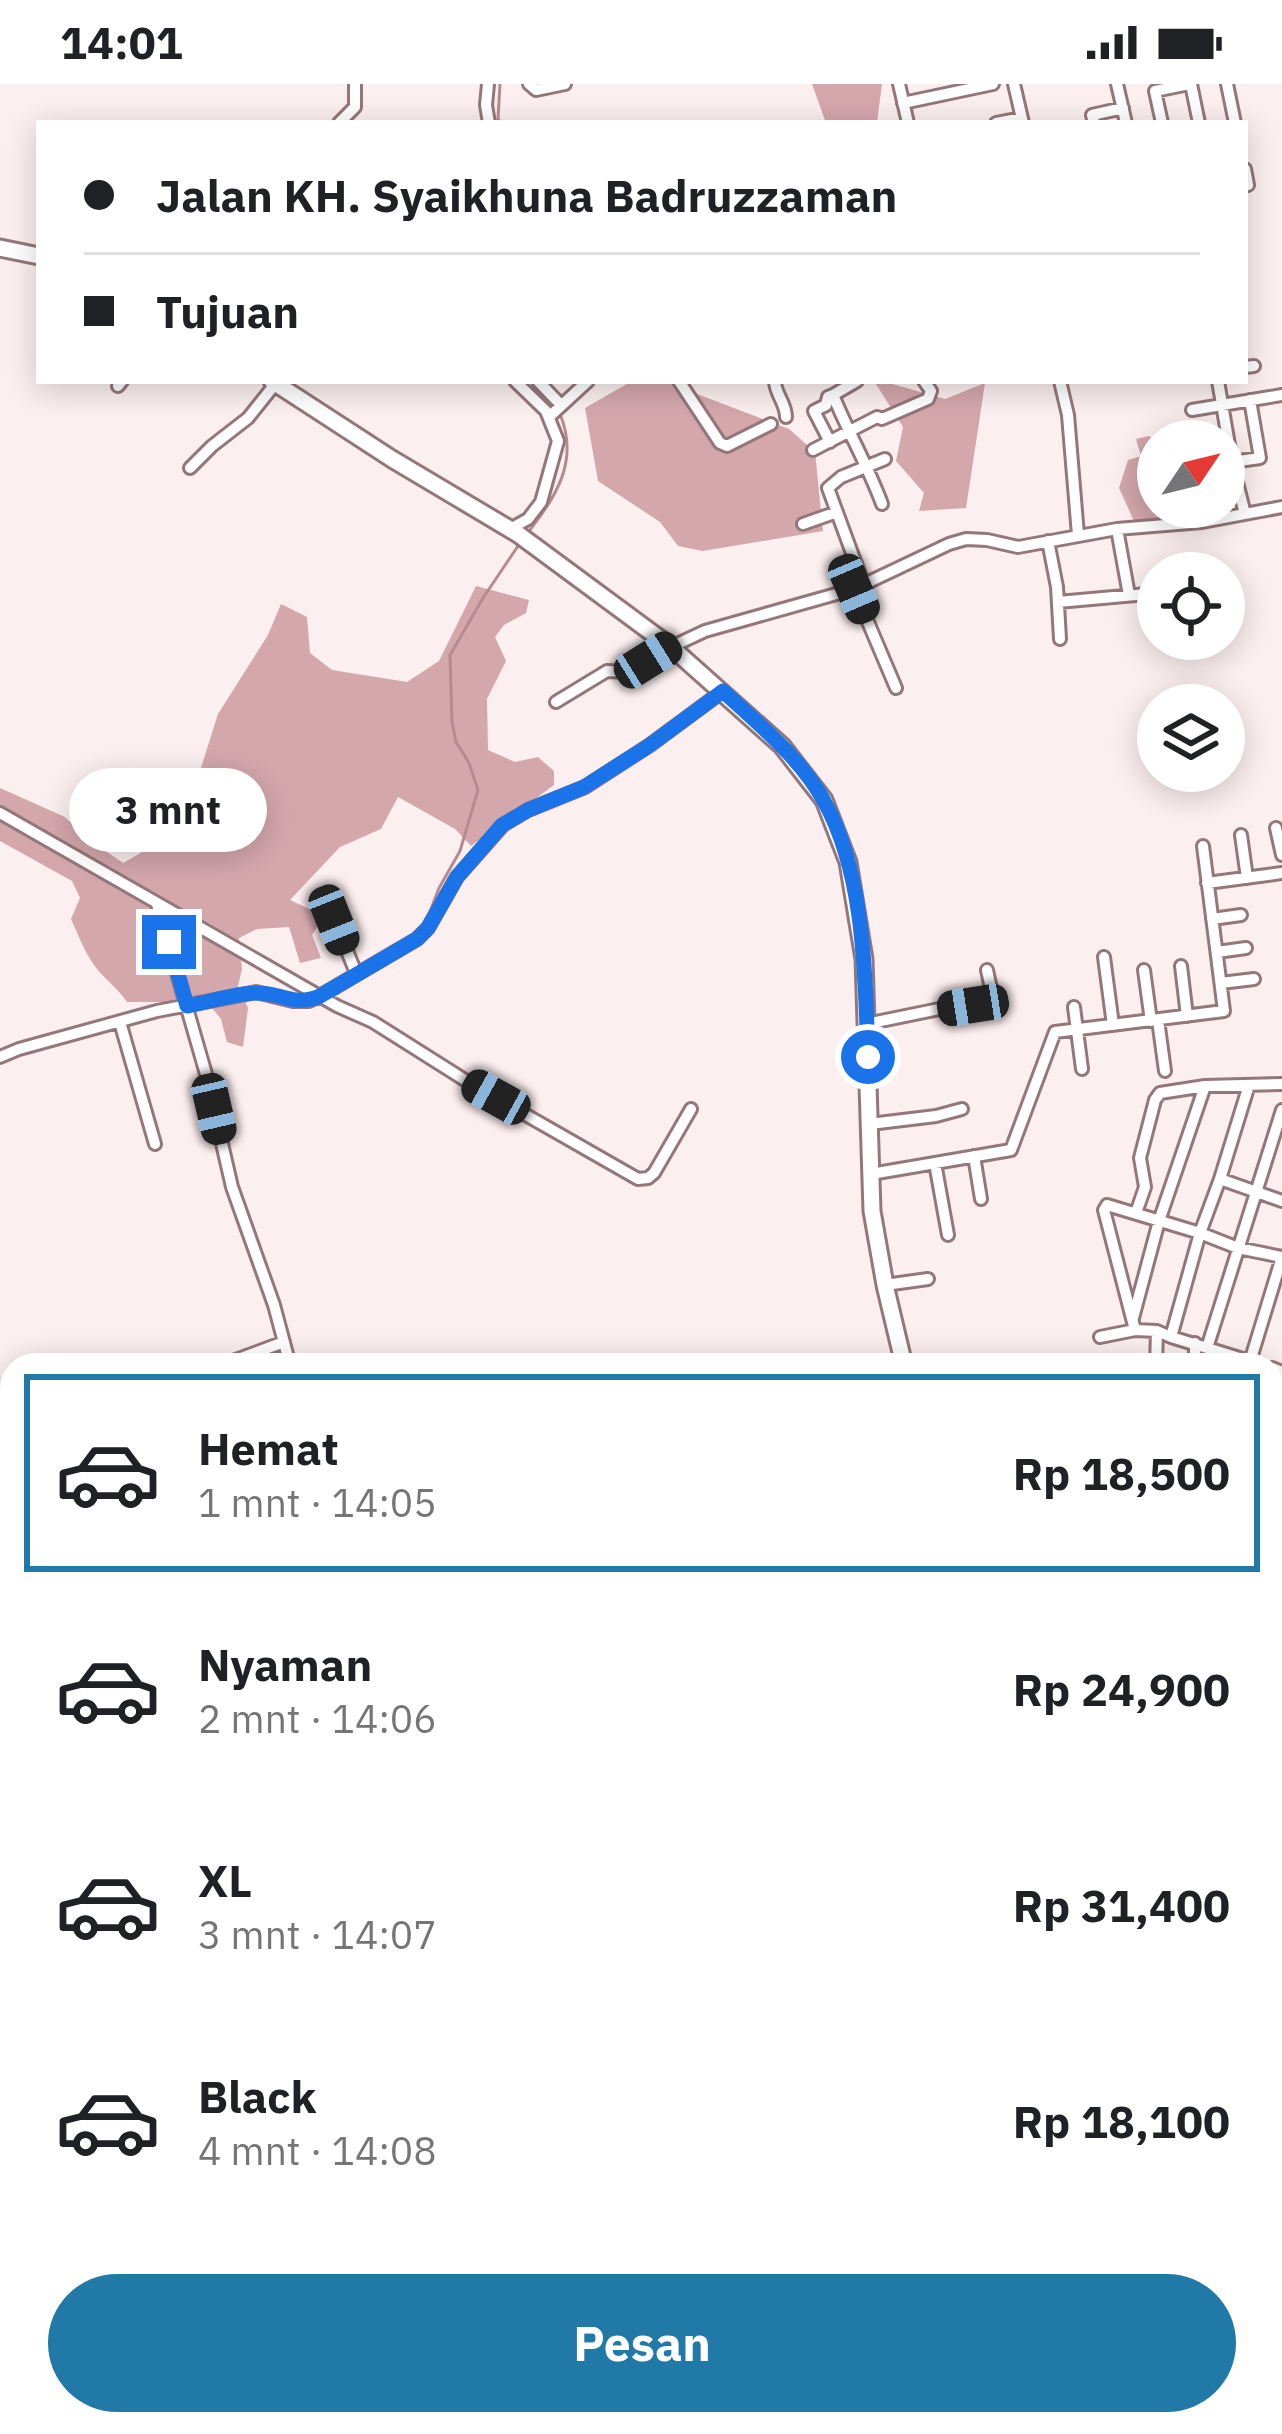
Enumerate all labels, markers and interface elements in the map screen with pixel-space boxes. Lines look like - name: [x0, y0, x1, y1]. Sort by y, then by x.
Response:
- text: 14:01: [60, 13, 183, 71]
- text: Jalan KH. Syaikhuna Badruzzaman: [156, 166, 897, 224]
- text: Tujuan: [156, 282, 299, 340]
- north arrow: [1137, 420, 1245, 528]
- map controls: [1137, 420, 1245, 792]
- car: [823, 549, 885, 629]
- button: locate: [1137, 552, 1245, 660]
- car: [608, 626, 688, 694]
- button: layers: [1137, 684, 1245, 792]
- callout: 3 mnt: [70, 768, 268, 852]
- text: 3 mnt: [115, 784, 221, 835]
- car: [304, 880, 364, 960]
- route end: [142, 915, 196, 969]
- car: [935, 982, 1011, 1028]
- route start: [841, 1030, 895, 1084]
- car: [456, 1064, 536, 1130]
- car: [188, 1070, 240, 1148]
- icon: car: [54, 1419, 162, 1527]
- text: Hemat: [198, 1419, 339, 1477]
- text: Rp 18,500: [1013, 1444, 1230, 1502]
- text: 1 mnt · 14:05: [198, 1477, 437, 1528]
- icon: car: [54, 1635, 162, 1743]
- text: Nyaman: [198, 1635, 372, 1693]
- text: Rp 24,900: [1013, 1660, 1230, 1718]
- text: 2 mnt · 14:06: [198, 1693, 437, 1744]
- icon: car: [54, 1851, 162, 1959]
- text: XL: [198, 1851, 252, 1909]
- text: Rp 31,400: [1013, 1876, 1230, 1934]
- text: 3 mnt · 14:07: [198, 1909, 437, 1960]
- icon: car: [54, 2067, 162, 2175]
- text: Black: [198, 2067, 317, 2125]
- text: Rp 18,100: [1013, 2092, 1230, 2150]
- text: 4 mnt · 14:08: [198, 2125, 437, 2176]
- button: Pesan: [48, 2274, 1236, 2412]

